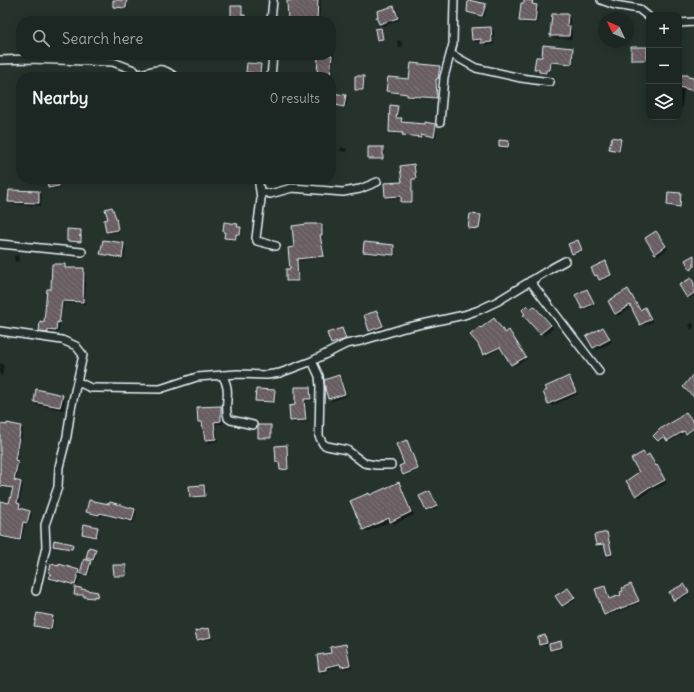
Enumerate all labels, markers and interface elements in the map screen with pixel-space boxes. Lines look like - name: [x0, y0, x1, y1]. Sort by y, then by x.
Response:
- north arrow: [598, 12, 634, 48]
- map controls: [646, 12, 682, 120]
- button: +: [646, 12, 682, 48]
- search box: [16, 16, 336, 60]
- icon: search: [30, 27, 52, 49]
- text: Search here: [62, 29, 143, 48]
- button: −: [646, 48, 682, 84]
- button: layers: [646, 84, 682, 120]
- text: Nearby: [32, 87, 88, 109]
- text: 0 results: [270, 90, 320, 107]

